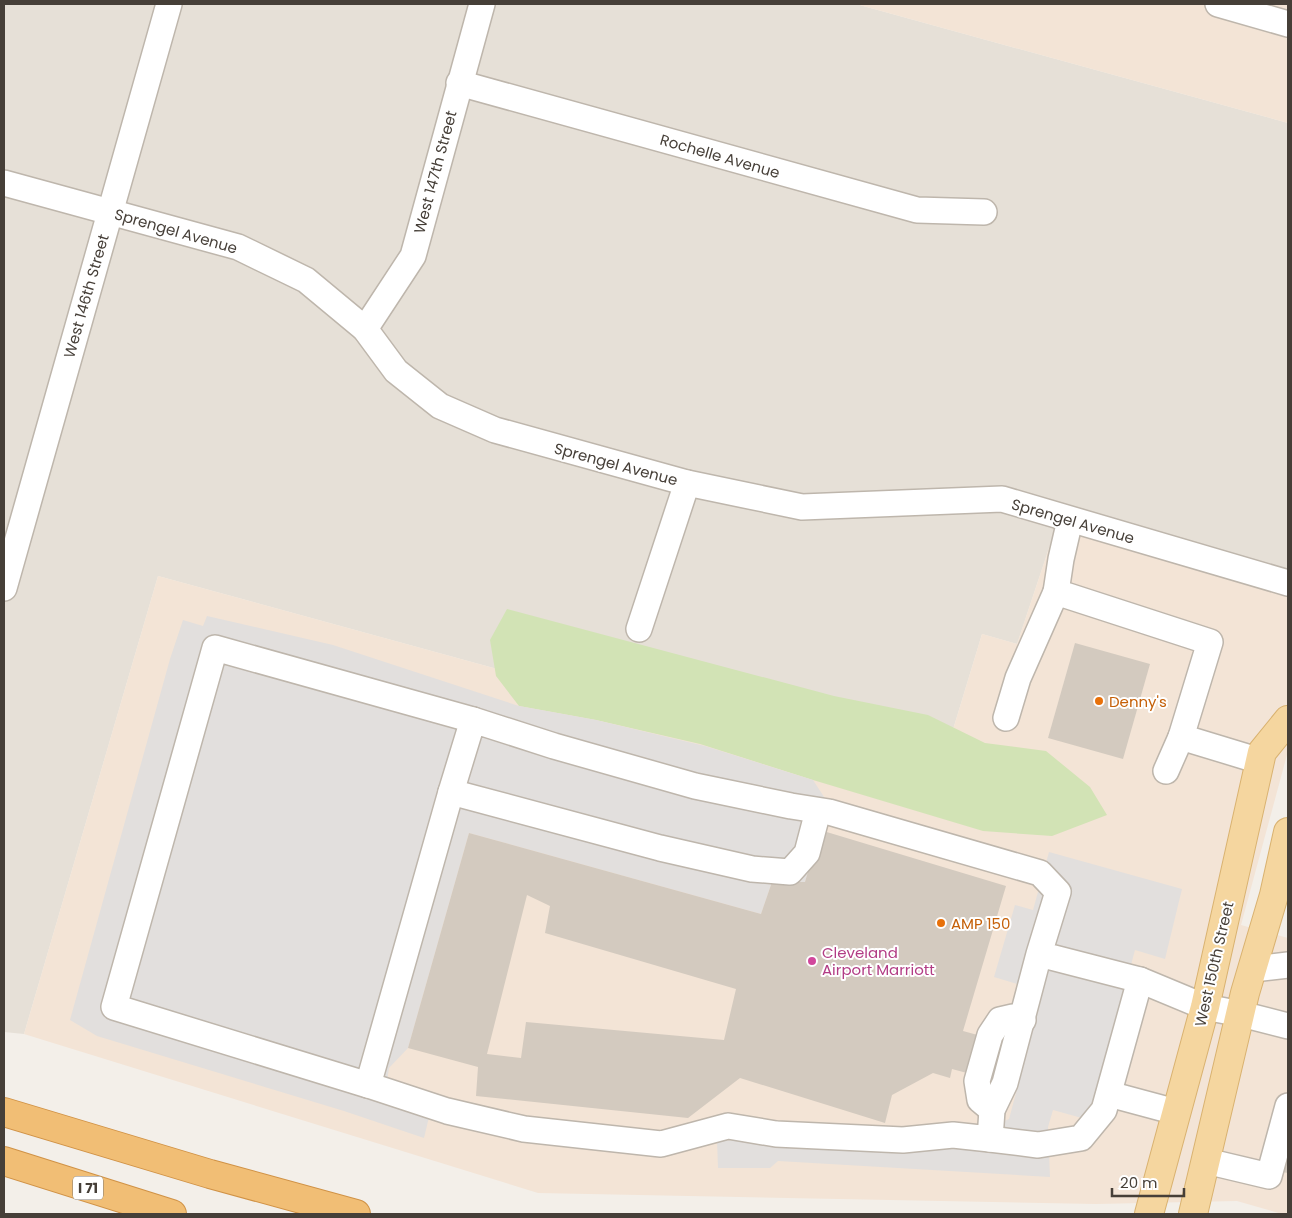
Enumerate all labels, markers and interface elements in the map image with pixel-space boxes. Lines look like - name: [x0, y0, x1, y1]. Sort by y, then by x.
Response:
- street label: West 147th Street: [408, 108, 462, 236]
- street label: Rochelle Avenue: [658, 129, 782, 183]
- street label: Sprengel Avenue: [112, 203, 240, 259]
- street label: West 146th Street: [58, 232, 114, 360]
- street label: Sprengel Avenue: [552, 437, 680, 491]
- street label: Sprengel Avenue: [1009, 493, 1137, 549]
- place label: Denny's: [1109, 691, 1167, 712]
- marker: Denny's: [1093, 695, 1105, 707]
- street label: West 150th Street: [1189, 899, 1239, 1029]
- place label: AMP 150: [951, 913, 1010, 934]
- marker: AMP 150: [935, 917, 947, 929]
- place label: Cleveland Airport Marriott: [822, 942, 935, 980]
- marker: Cleveland Airport Marriott: [806, 955, 818, 967]
- scale bar: [1112, 1166, 1184, 1198]
- text: 20 m: [1120, 1172, 1158, 1193]
- road number: I 71: [73, 1176, 103, 1200]

